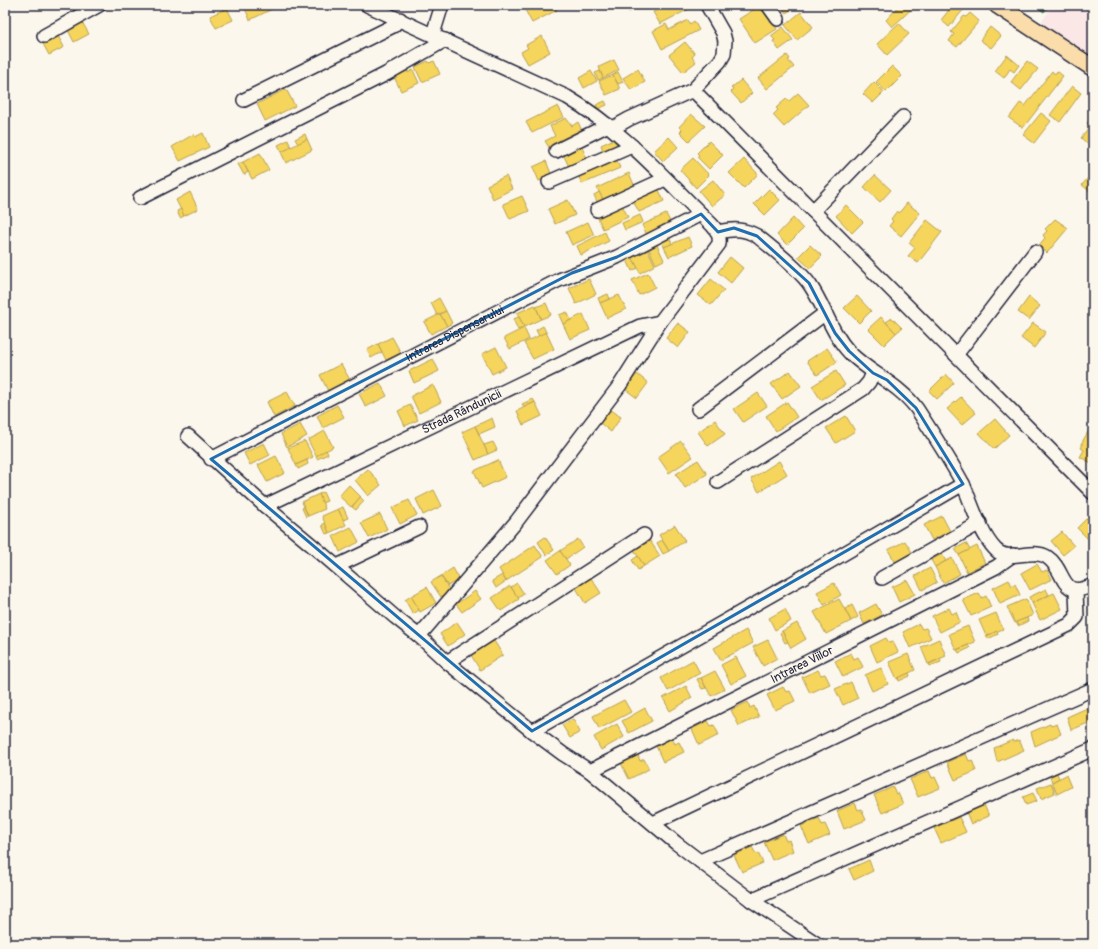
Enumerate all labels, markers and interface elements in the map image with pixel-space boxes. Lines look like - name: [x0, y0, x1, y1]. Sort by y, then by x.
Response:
- street label: Intrarea Dispensarului: [403, 302, 506, 365]
- street label: Strada Rândunicii: [419, 386, 504, 437]
- street label: Intrarea Viilor: [768, 642, 836, 687]

